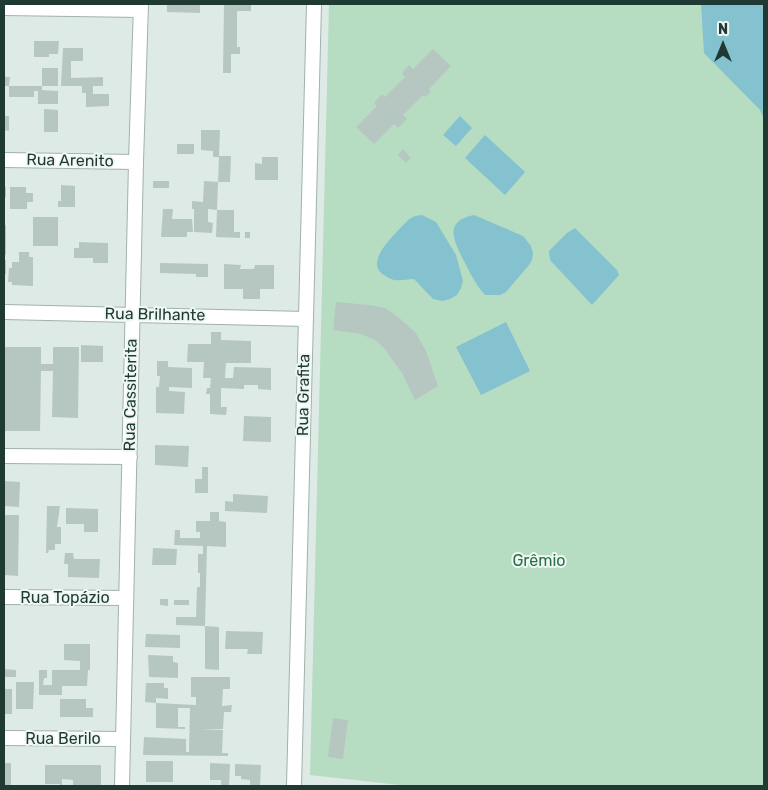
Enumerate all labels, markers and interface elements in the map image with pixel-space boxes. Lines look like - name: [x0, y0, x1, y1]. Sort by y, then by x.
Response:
- north arrow: [698, 20, 748, 70]
- text: N: [718, 21, 728, 38]
- street label: Rua Arenito: [26, 151, 114, 171]
- street label: Rua Brilhante: [104, 305, 206, 325]
- street label: Rua Cassiterita: [120, 338, 142, 452]
- street label: Rua Grafita: [294, 354, 314, 436]
- park label: Grêmio: [512, 551, 566, 571]
- street label: Rua Topázio: [20, 588, 110, 608]
- street label: Rua Berilo: [25, 729, 101, 749]

